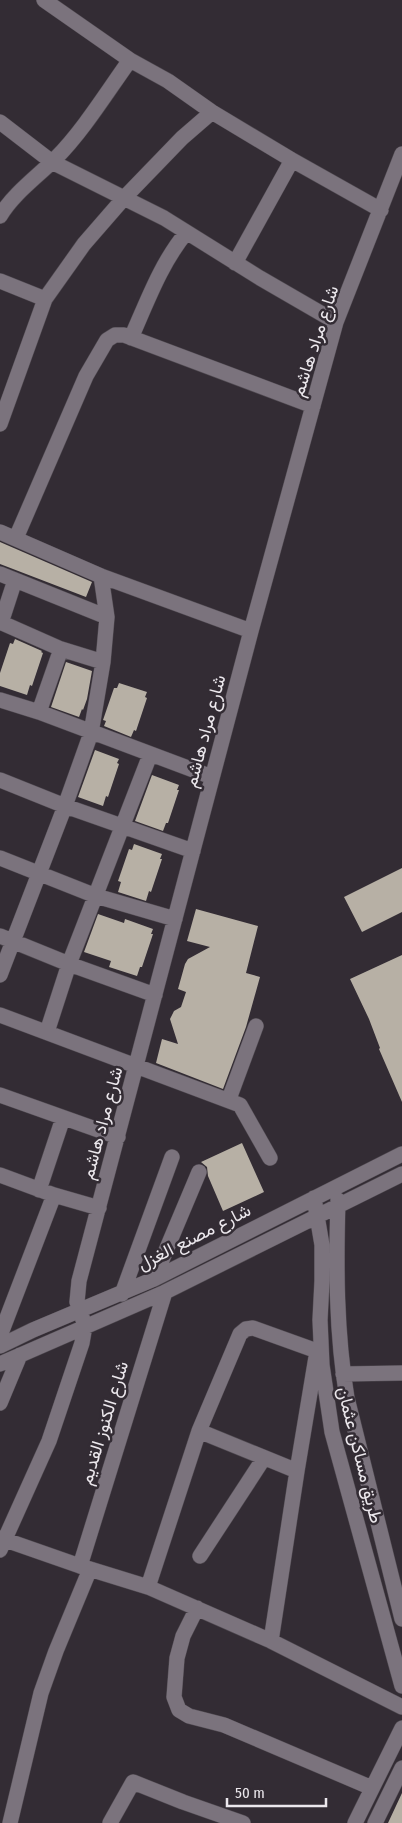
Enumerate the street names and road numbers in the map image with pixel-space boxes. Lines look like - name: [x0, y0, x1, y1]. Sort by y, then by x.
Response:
- street label: شارع مراد هاشم: [287, 283, 344, 400]
- street label: شارع مراد هاشم: [179, 672, 232, 790]
- street label: شارع مراد هاشم: [76, 1064, 129, 1182]
- street label: شارع مصنع الغزل: [134, 1199, 255, 1276]
- street label: شارع الكنوز القديم: [75, 1358, 134, 1488]
- street label: طريق مساكن عثمان: [332, 1384, 388, 1526]

